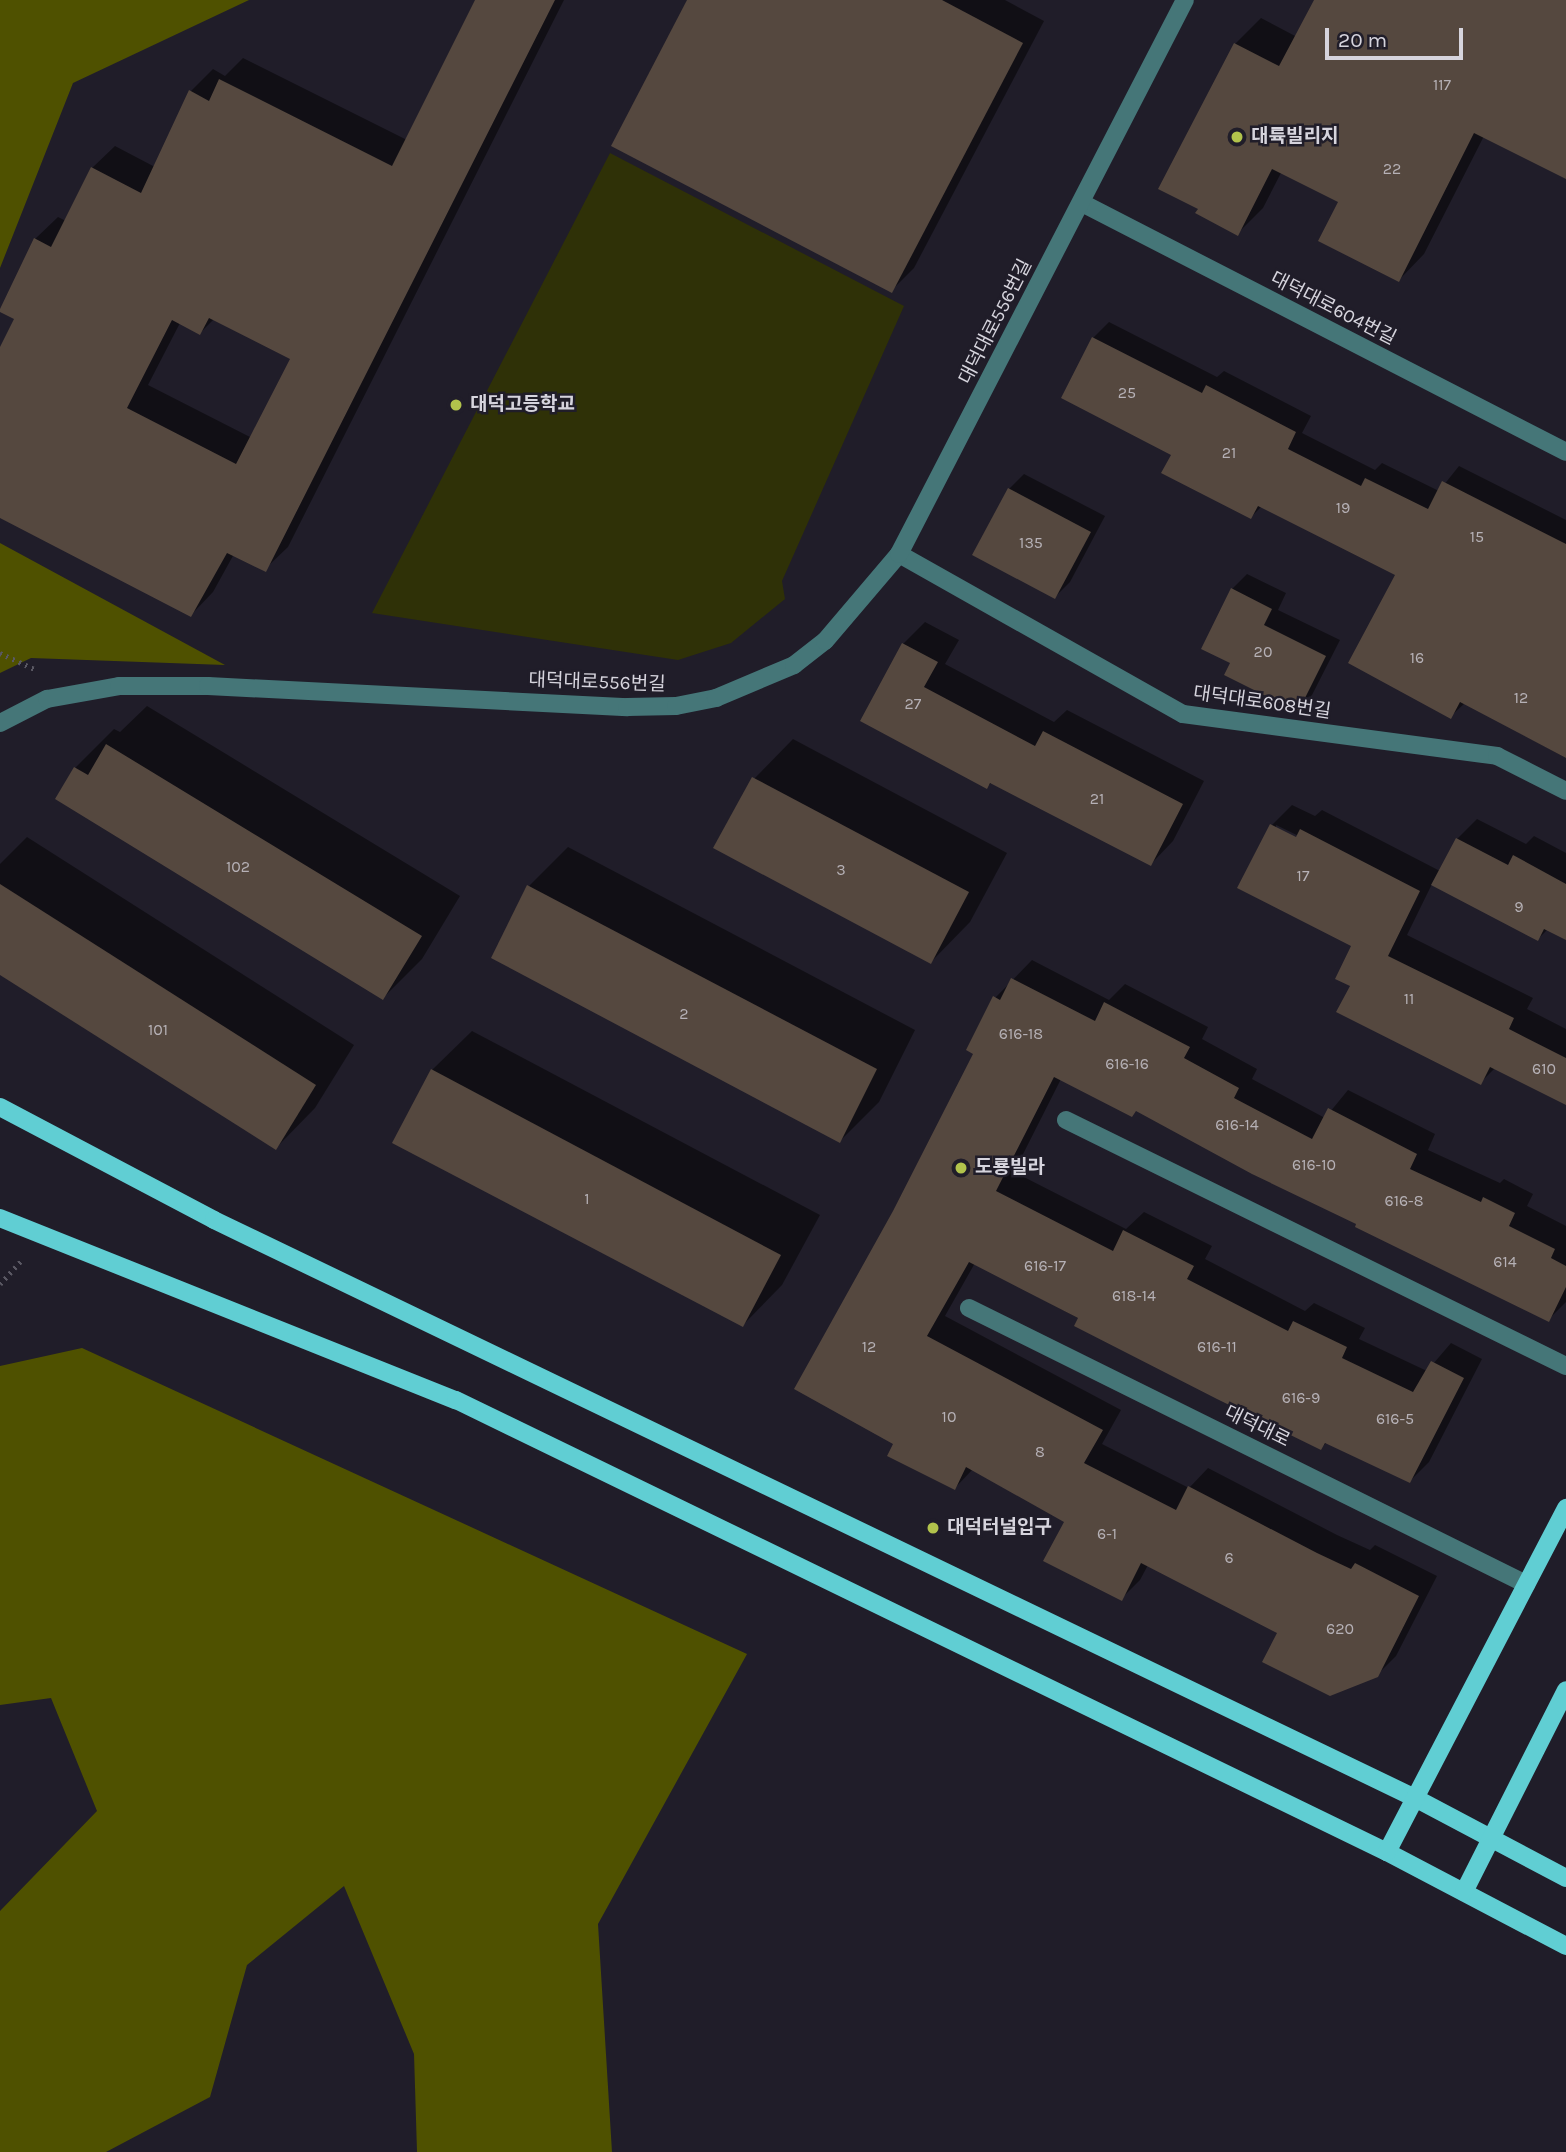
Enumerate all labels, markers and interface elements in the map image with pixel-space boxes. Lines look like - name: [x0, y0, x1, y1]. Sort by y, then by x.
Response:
- scale bar: [1328, 14, 1466, 58]
- text: 20 m: [1338, 28, 1387, 52]
- house number: 117: [1433, 75, 1451, 95]
- place label: 대륙빌리지: [1251, 126, 1338, 148]
- marker: 대륙빌리지: [1229, 129, 1245, 145]
- house number: 22: [1383, 159, 1401, 179]
- street label: 대덕대로556번길: [955, 256, 1037, 388]
- street label: 대덕대로604번길: [1267, 268, 1399, 350]
- house number: 25: [1118, 383, 1136, 403]
- place label: 대덕고등학교: [470, 394, 575, 416]
- marker: 대덕고등학교: [448, 397, 464, 413]
- house number: 21: [1222, 443, 1236, 463]
- house number: 19: [1336, 498, 1350, 518]
- house number: 15: [1470, 527, 1484, 547]
- house number: 135: [1019, 533, 1043, 553]
- house number: 20: [1254, 642, 1272, 662]
- house number: 16: [1410, 648, 1424, 668]
- street label: 대덕대로556번길: [528, 669, 666, 697]
- street label: 대덕대로608번길: [1192, 682, 1332, 724]
- house number: 12: [1514, 688, 1528, 708]
- house number: 27: [905, 694, 921, 714]
- house number: 21: [1090, 789, 1104, 809]
- house number: 102: [226, 857, 250, 877]
- house number: 3: [836, 860, 846, 880]
- house number: 17: [1297, 866, 1309, 886]
- house number: 9: [1514, 897, 1524, 917]
- house number: 11: [1404, 989, 1414, 1009]
- house number: 2: [679, 1004, 689, 1024]
- house number: 101: [148, 1020, 168, 1040]
- house number: 616-18: [999, 1024, 1043, 1044]
- house number: 616-16: [1105, 1054, 1149, 1074]
- house number: 610: [1532, 1059, 1556, 1079]
- house number: 616-14: [1215, 1115, 1259, 1135]
- house number: 616-10: [1292, 1155, 1336, 1175]
- place label: 도룡빌라: [975, 1157, 1045, 1179]
- marker: 도룡빌라: [953, 1160, 969, 1176]
- house number: 1: [584, 1189, 590, 1209]
- house number: 616-8: [1384, 1191, 1424, 1211]
- house number: 614: [1493, 1252, 1517, 1272]
- house number: 616-17: [1024, 1256, 1066, 1276]
- house number: 618-14: [1112, 1286, 1156, 1306]
- house number: 12: [862, 1337, 876, 1357]
- house number: 616-11: [1197, 1337, 1237, 1357]
- house number: 616-9: [1282, 1388, 1320, 1408]
- street label: 대덕대로: [1221, 1401, 1293, 1453]
- house number: 10: [942, 1407, 956, 1427]
- house number: 616-5: [1376, 1409, 1414, 1429]
- house number: 8: [1035, 1442, 1045, 1462]
- place label: 대덕터널입구: [947, 1517, 1052, 1539]
- marker: 대덕터널입구: [925, 1520, 941, 1536]
- house number: 6-1: [1097, 1524, 1117, 1544]
- house number: 6: [1224, 1548, 1234, 1568]
- house number: 620: [1326, 1619, 1354, 1639]

